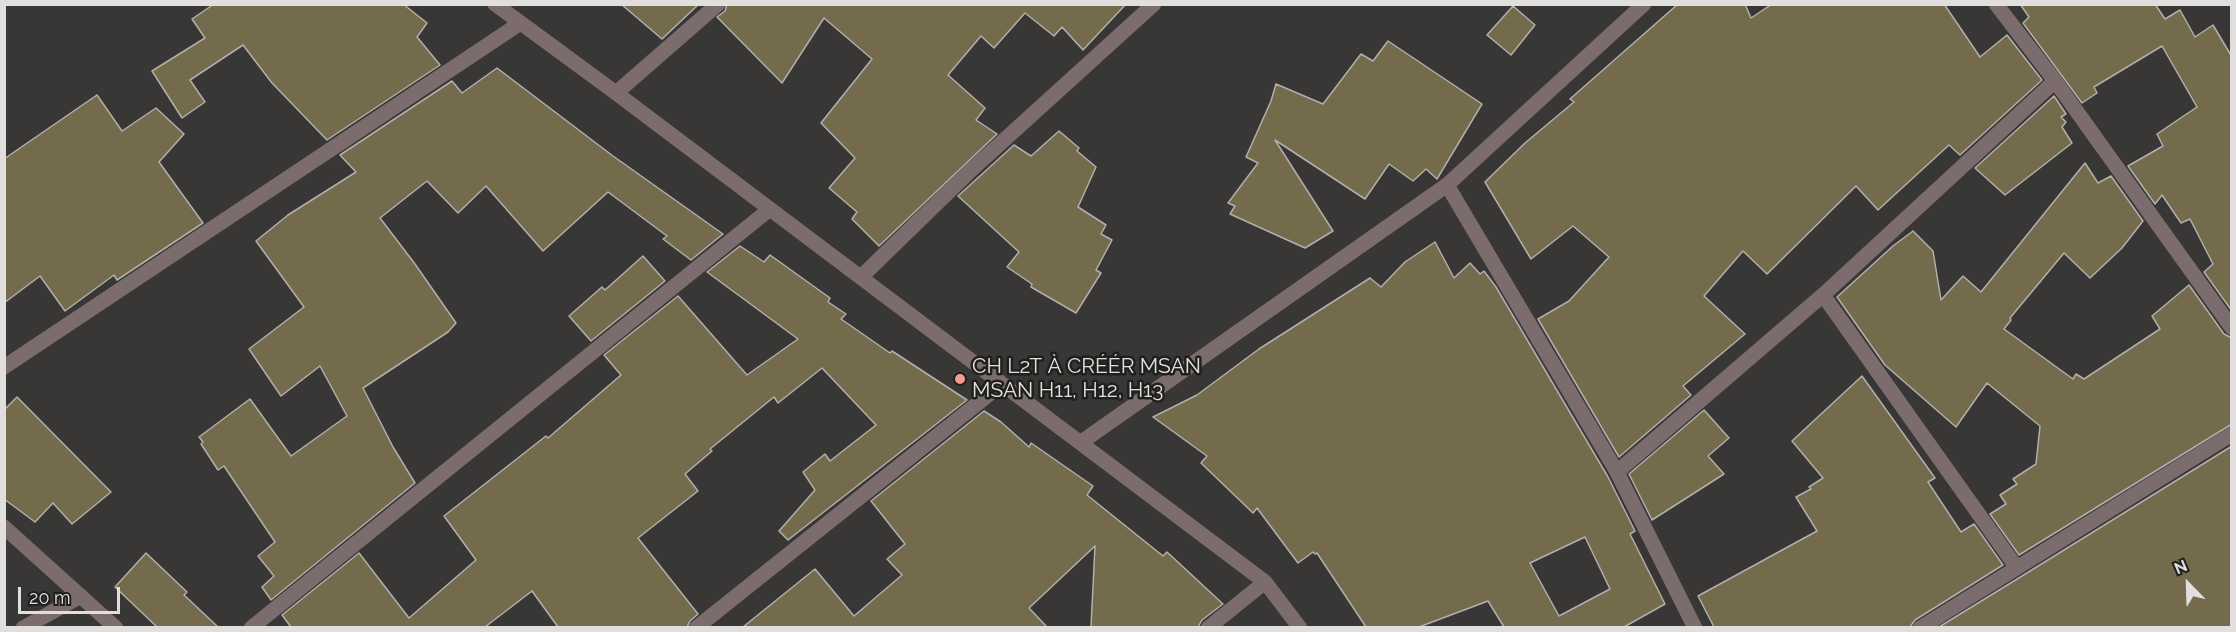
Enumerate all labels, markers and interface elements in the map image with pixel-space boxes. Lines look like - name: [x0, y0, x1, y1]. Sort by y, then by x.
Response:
- place label: CH L2T À CRÉÉR MSAN MSAN H11, H12, H13: [972, 354, 1201, 404]
- marker: CH L2T À CRÉÉR MSAN MSAN H11, H12, H13: [953, 372, 967, 386]
- north arrow: [2158, 554, 2218, 614]
- text: N: [2171, 556, 2190, 578]
- scale bar: [21, 575, 123, 613]
- text: 20 m: [29, 587, 71, 608]

